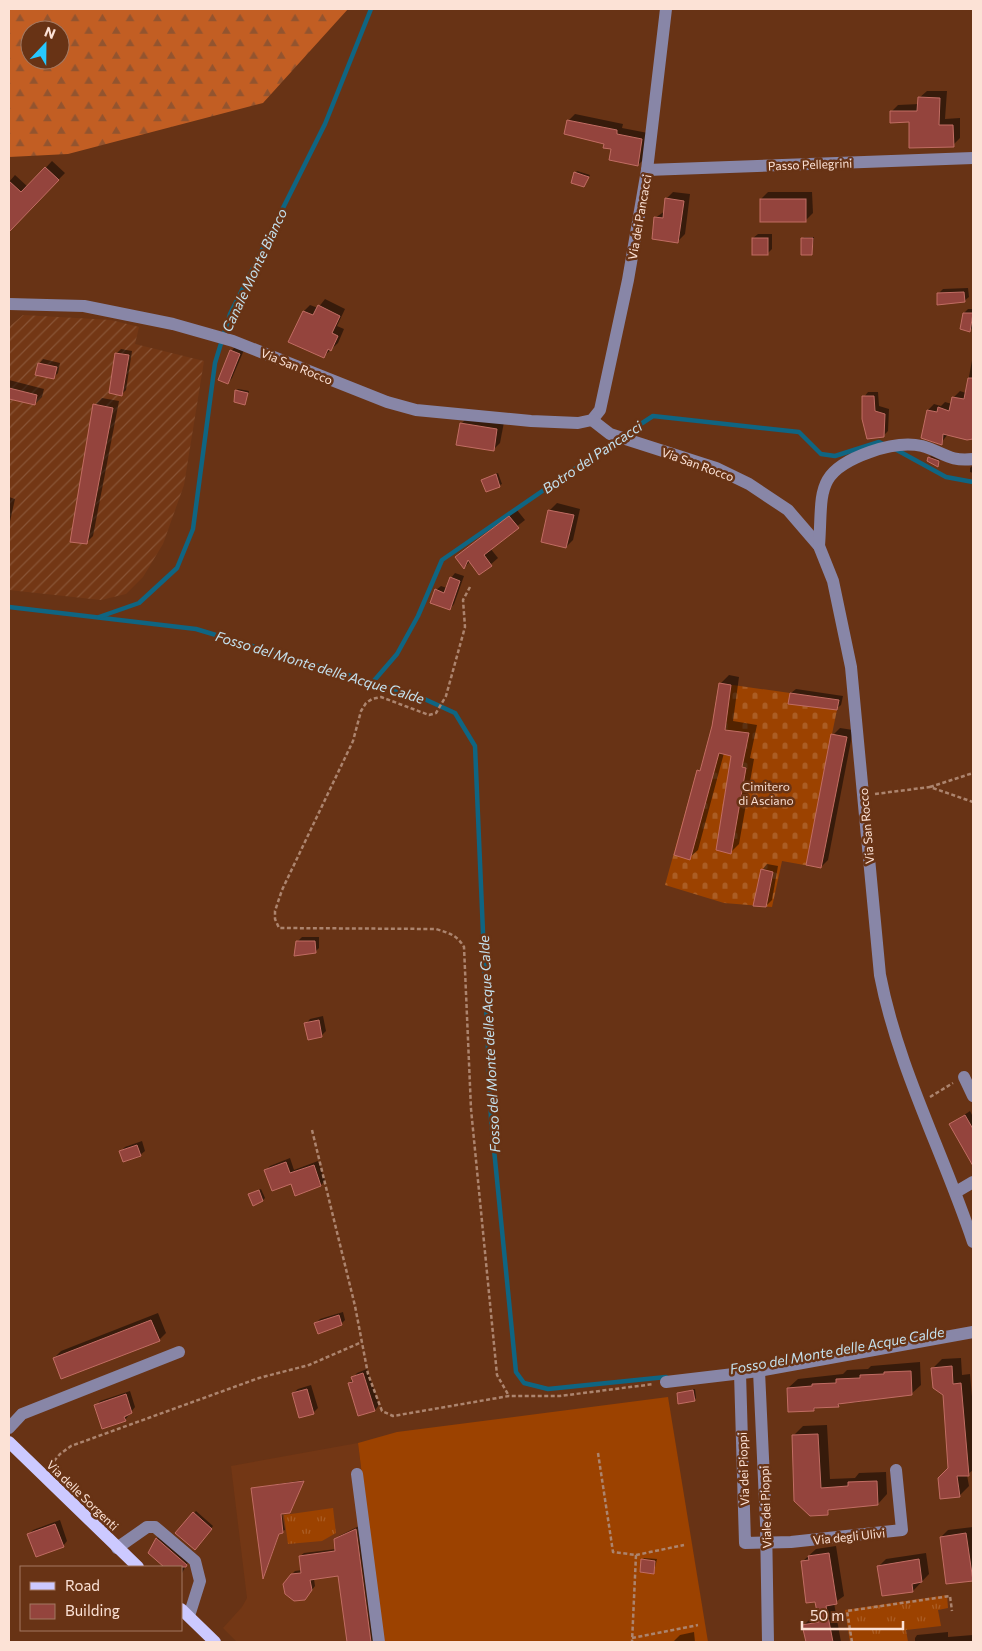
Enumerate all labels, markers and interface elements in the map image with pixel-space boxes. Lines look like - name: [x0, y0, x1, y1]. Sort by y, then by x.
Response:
- north arrow: [20, 20, 70, 70]
- text: N: [42, 23, 58, 42]
- street label: Passo Pellegrini: [767, 156, 853, 172]
- street label: Via dei Pancacci: [625, 173, 653, 261]
- water label: Canale Monte Bianco: [218, 205, 290, 335]
- street label: Via San Rocco: [259, 345, 335, 387]
- water label: Botro del Pancacci: [539, 417, 646, 497]
- street label: Via San Rocco: [660, 444, 736, 484]
- water label: Fosso del Monte delle Acque Calde: [213, 627, 427, 707]
- park label: Cimitero di Asciano: [738, 779, 794, 807]
- street label: Via San Rocco: [856, 787, 876, 865]
- water label: Fosso del Monte delle Acque Calde: [475, 934, 503, 1153]
- water label: Fosso del Monte delle Acque Calde: [728, 1323, 946, 1377]
- street label: Via dei Pioppi: [735, 1432, 751, 1506]
- street label: Via delle Sorgenti: [44, 1457, 122, 1533]
- street label: Viale dei Pioppi: [757, 1465, 773, 1549]
- street label: Via degli Ulivi: [812, 1525, 886, 1547]
- legend: [20, 1566, 182, 1631]
- text: Road: [65, 1576, 100, 1594]
- scale bar: [802, 1598, 903, 1630]
- text: Building: [65, 1601, 120, 1619]
- text: 50 m: [810, 1606, 844, 1624]

